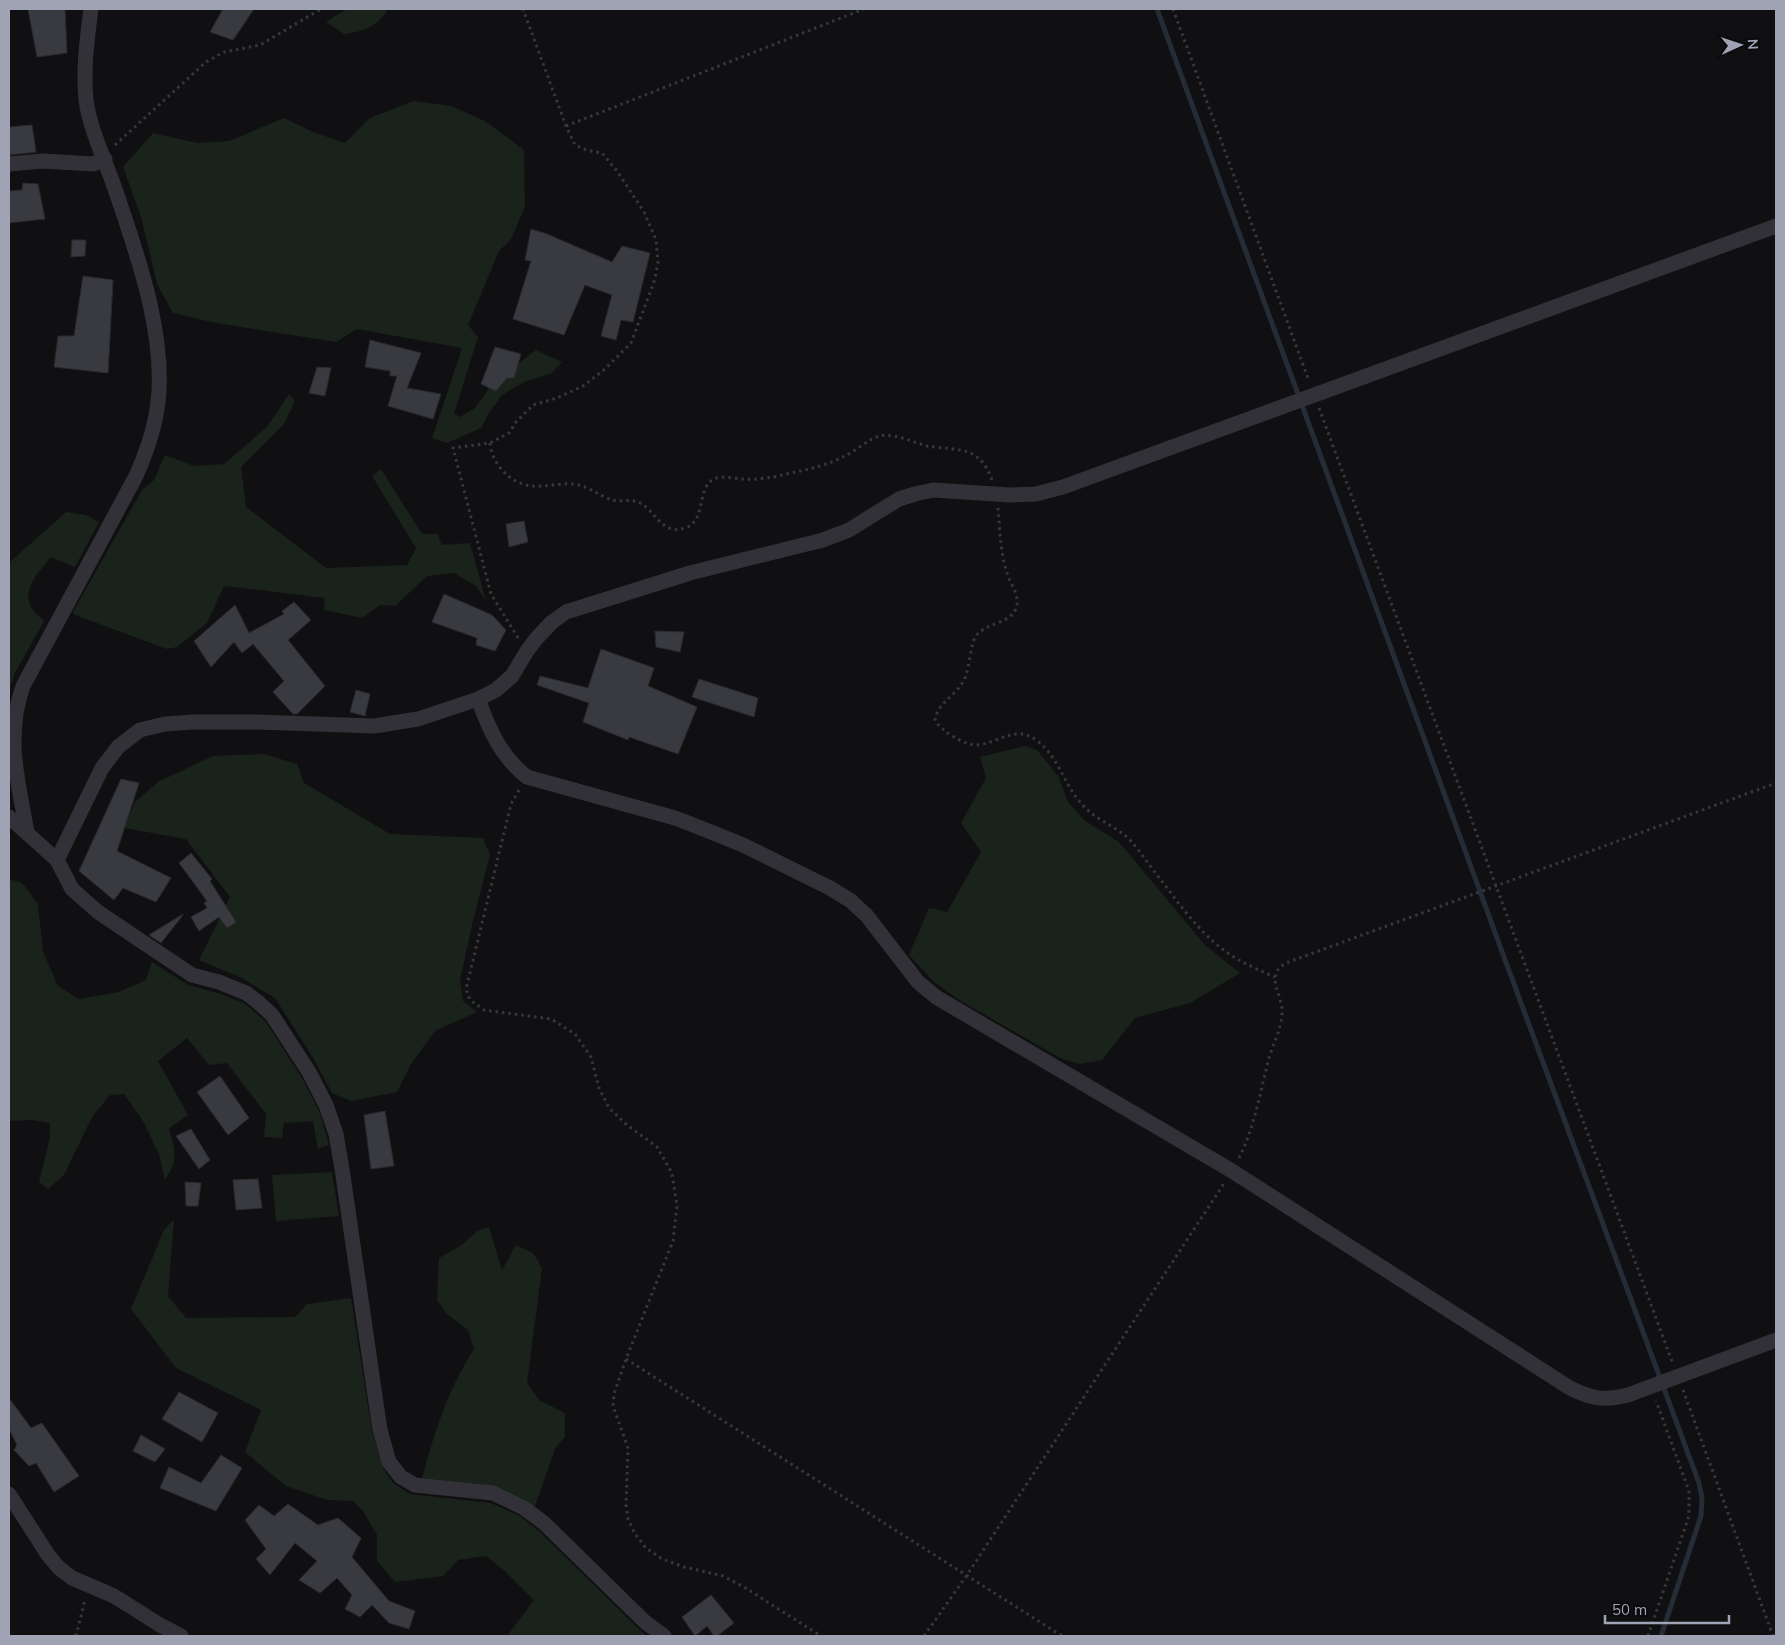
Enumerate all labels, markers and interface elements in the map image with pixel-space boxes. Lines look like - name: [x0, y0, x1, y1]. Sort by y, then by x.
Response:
- north arrow: [1715, 20, 1765, 70]
- text: N: [1744, 39, 1762, 50]
- scale bar: [1605, 1592, 1729, 1624]
- text: 50 m: [1612, 1600, 1647, 1619]

